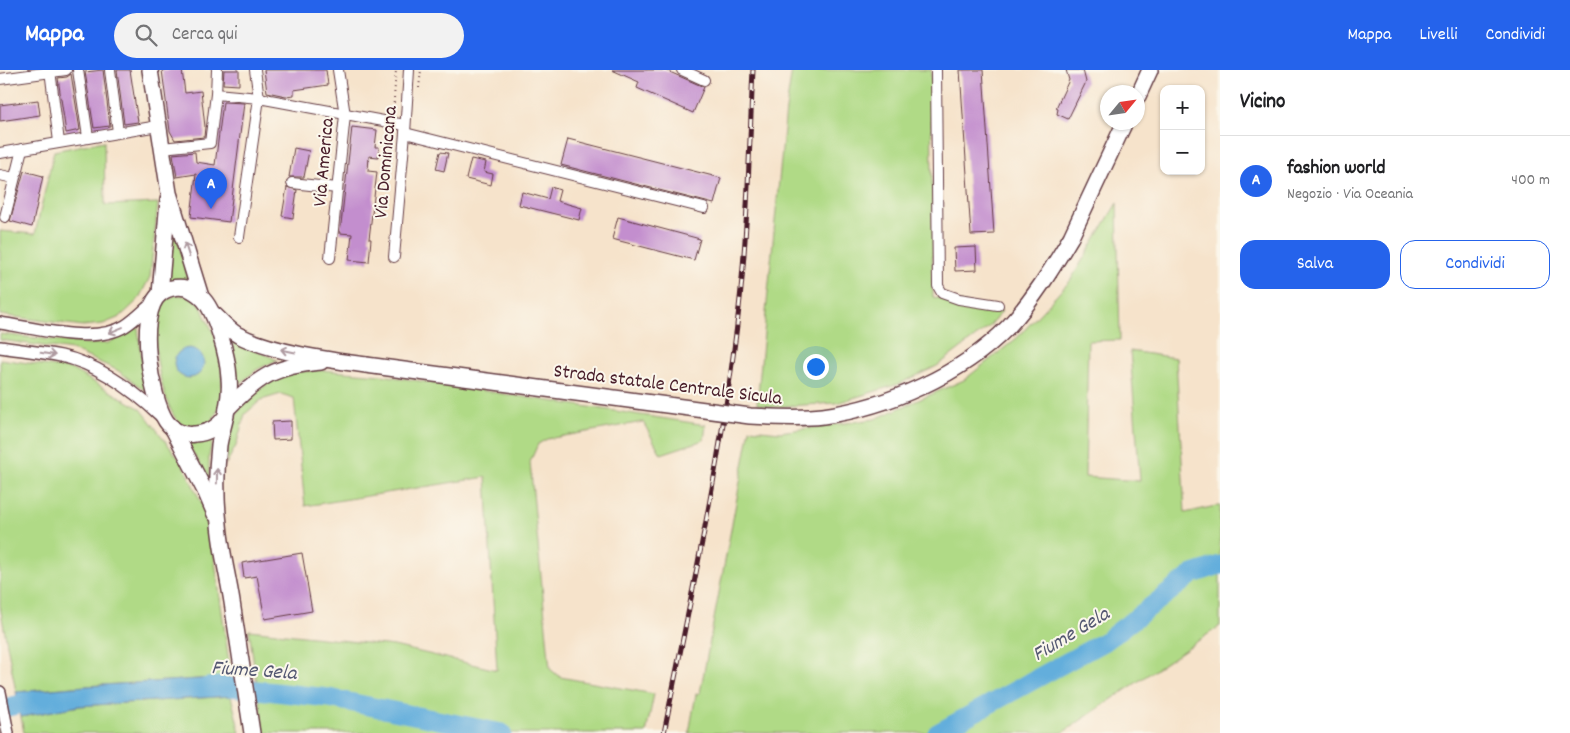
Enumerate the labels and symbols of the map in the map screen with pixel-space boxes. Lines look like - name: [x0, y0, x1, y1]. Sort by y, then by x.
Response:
- north arrow: [1100, 85, 1145, 130]
- street label: Via Dominicana: [368, 104, 406, 220]
- street label: Via America: [307, 116, 343, 208]
- pin: A: [195, 168, 227, 209]
- one-way arrow: [181, 243, 191, 259]
- one-way arrow: [109, 325, 124, 335]
- one-way arrow: [280, 345, 296, 355]
- one-way arrow: [40, 350, 56, 360]
- your location: [803, 354, 829, 380]
- street label: Strada statale Centrale Sicula: [552, 358, 784, 414]
- one-way arrow: [212, 468, 222, 484]
- water label: Fiume Gela: [1027, 600, 1117, 670]
- water label: Fiume Gela: [210, 654, 299, 690]

